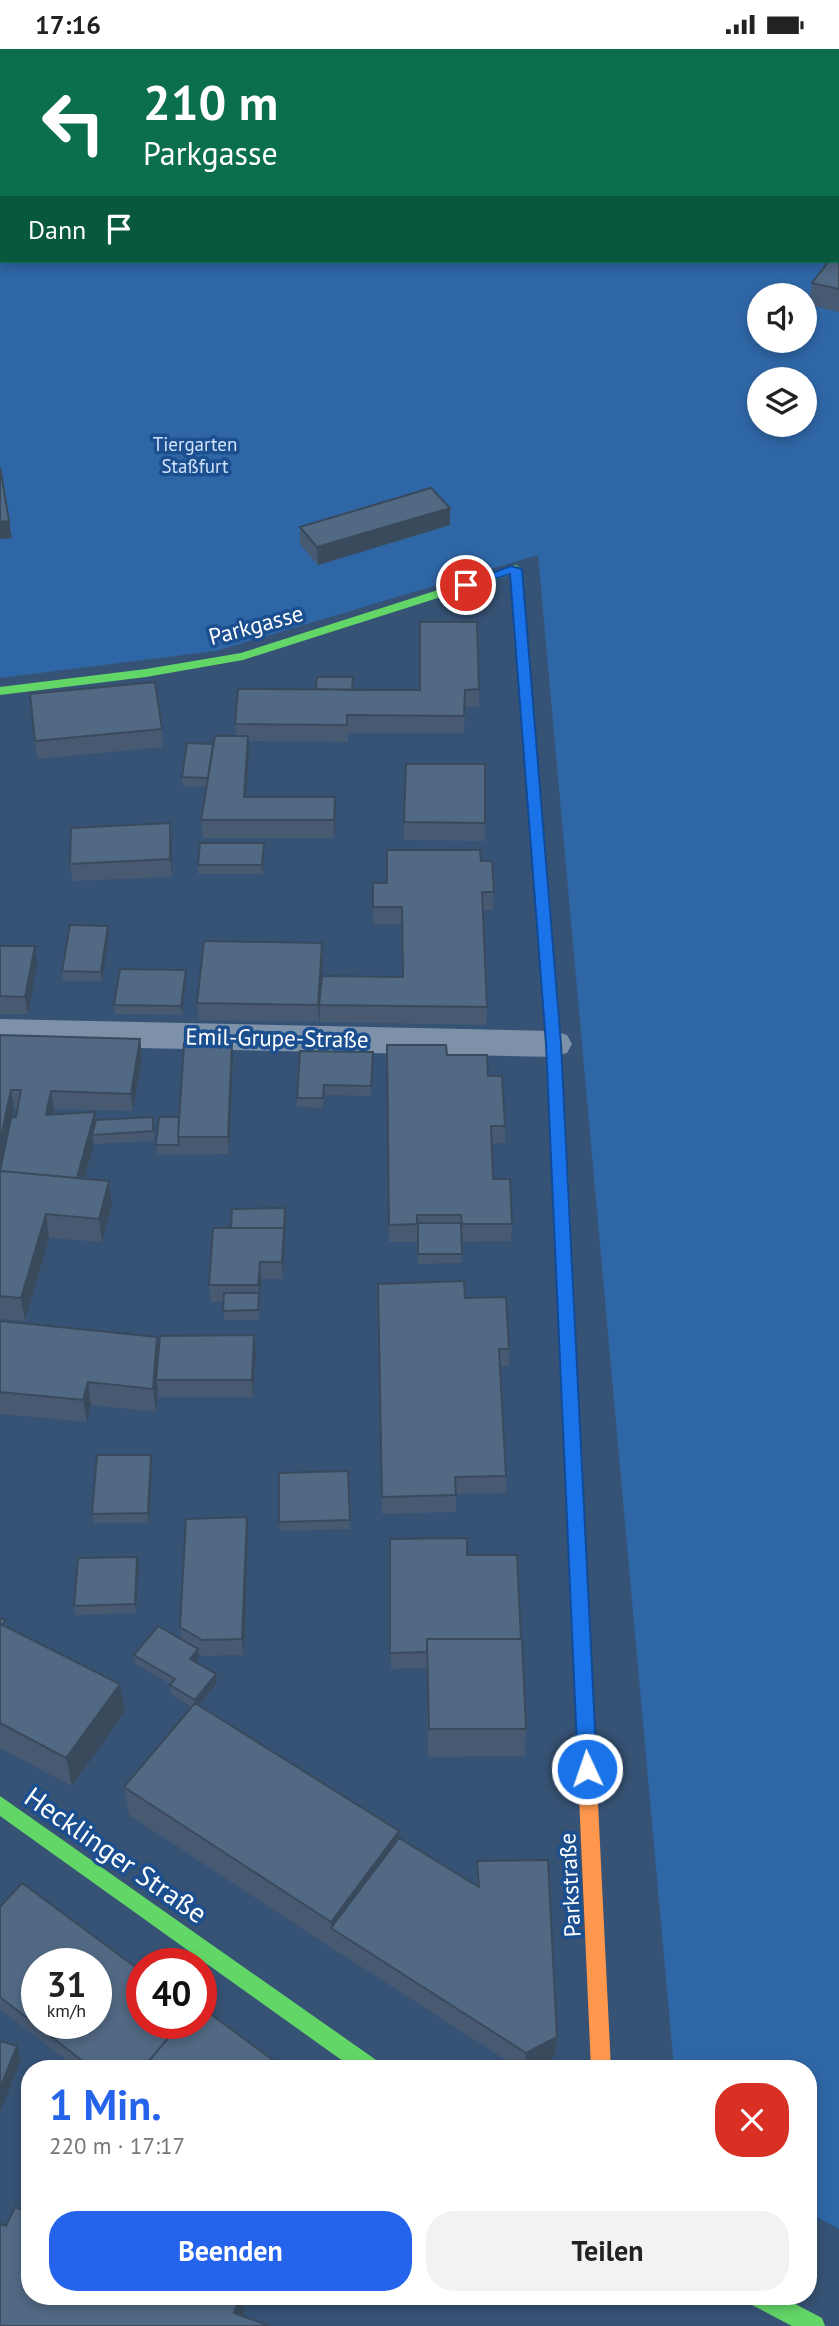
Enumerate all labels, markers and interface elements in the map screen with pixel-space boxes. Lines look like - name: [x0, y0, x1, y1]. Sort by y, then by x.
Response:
- text: 17:16: [35, 8, 101, 41]
- text: 210 m: [143, 70, 278, 134]
- icon: left: [28, 77, 119, 168]
- text: Parkgasse: [143, 132, 278, 174]
- icon: arrive: [100, 210, 138, 248]
- text: Dann: [28, 213, 86, 246]
- map controls: [747, 283, 817, 437]
- button: sound: [747, 283, 817, 353]
- button: layers: [747, 367, 817, 437]
- park label: Tiergarten Staßfurt: [153, 432, 237, 478]
- pin: [436, 555, 496, 615]
- icon: arrive: [447, 566, 485, 604]
- street label: Parkgasse: [205, 598, 306, 651]
- street label: Emil-Grupe-Straße: [185, 1021, 369, 1054]
- position arrow: [550, 1732, 624, 1806]
- street label: Hecklinger Straße: [18, 1778, 215, 1931]
- street label: Parkstraße: [552, 1832, 587, 1938]
- speed limit sign: 40: [126, 1948, 217, 2039]
- text: 31: [47, 1961, 86, 2007]
- text: km/h: [47, 1999, 86, 2022]
- text: 1 Min.: [49, 2077, 162, 2132]
- button: close: [715, 2083, 789, 2157]
- text: 220 m · 17:17: [49, 2131, 185, 2160]
- button: Beenden: [49, 2211, 412, 2291]
- button: Teilen: [426, 2211, 789, 2291]

